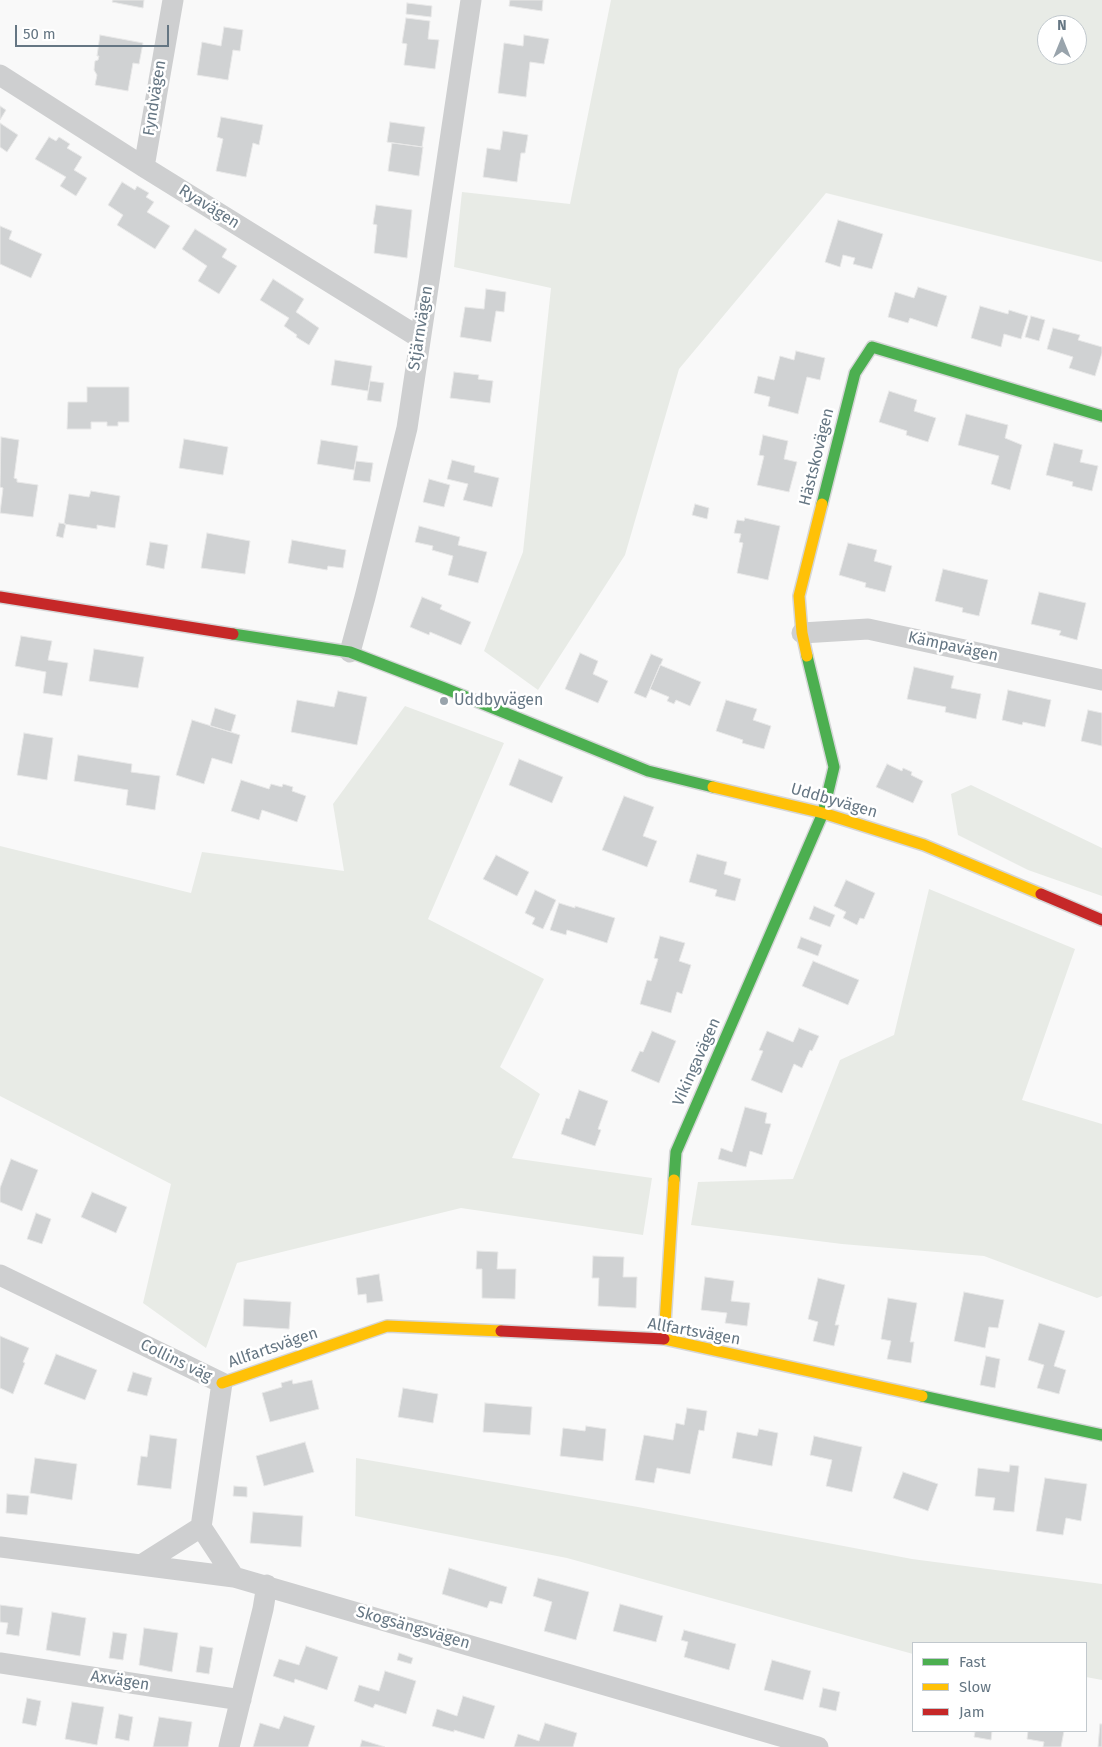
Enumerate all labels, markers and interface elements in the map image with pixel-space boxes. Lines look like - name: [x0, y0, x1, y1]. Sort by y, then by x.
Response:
- scale bar: [18, 15, 171, 47]
- north arrow: [1037, 15, 1087, 65]
- text: N: [1057, 17, 1067, 34]
- text: 50 m: [23, 25, 56, 43]
- street label: Fyndvägen: [140, 59, 170, 137]
- street label: Ryavägen: [175, 181, 243, 233]
- street label: Stjärnvägen: [405, 284, 437, 372]
- street label: Hästskovägen: [796, 406, 838, 508]
- street label: Kämpavägen: [906, 628, 1000, 666]
- place label: Uddbyvägen: [454, 691, 543, 711]
- marker: Uddbyvägen: [438, 695, 450, 707]
- street label: Uddbyvägen: [788, 779, 880, 823]
- street label: Vikingavägen: [669, 1015, 725, 1109]
- street label: Allfartsvägen: [646, 1314, 742, 1350]
- street label: Allfartsvägen: [226, 1324, 320, 1372]
- street label: Collins väg: [137, 1335, 215, 1387]
- street label: Skogsängsvägen: [354, 1603, 472, 1653]
- legend: [912, 1642, 1087, 1732]
- text: Fast: [959, 1653, 986, 1671]
- street label: Axvägen: [89, 1667, 151, 1695]
- text: Slow: [959, 1678, 991, 1696]
- text: Jam: [959, 1703, 985, 1721]

